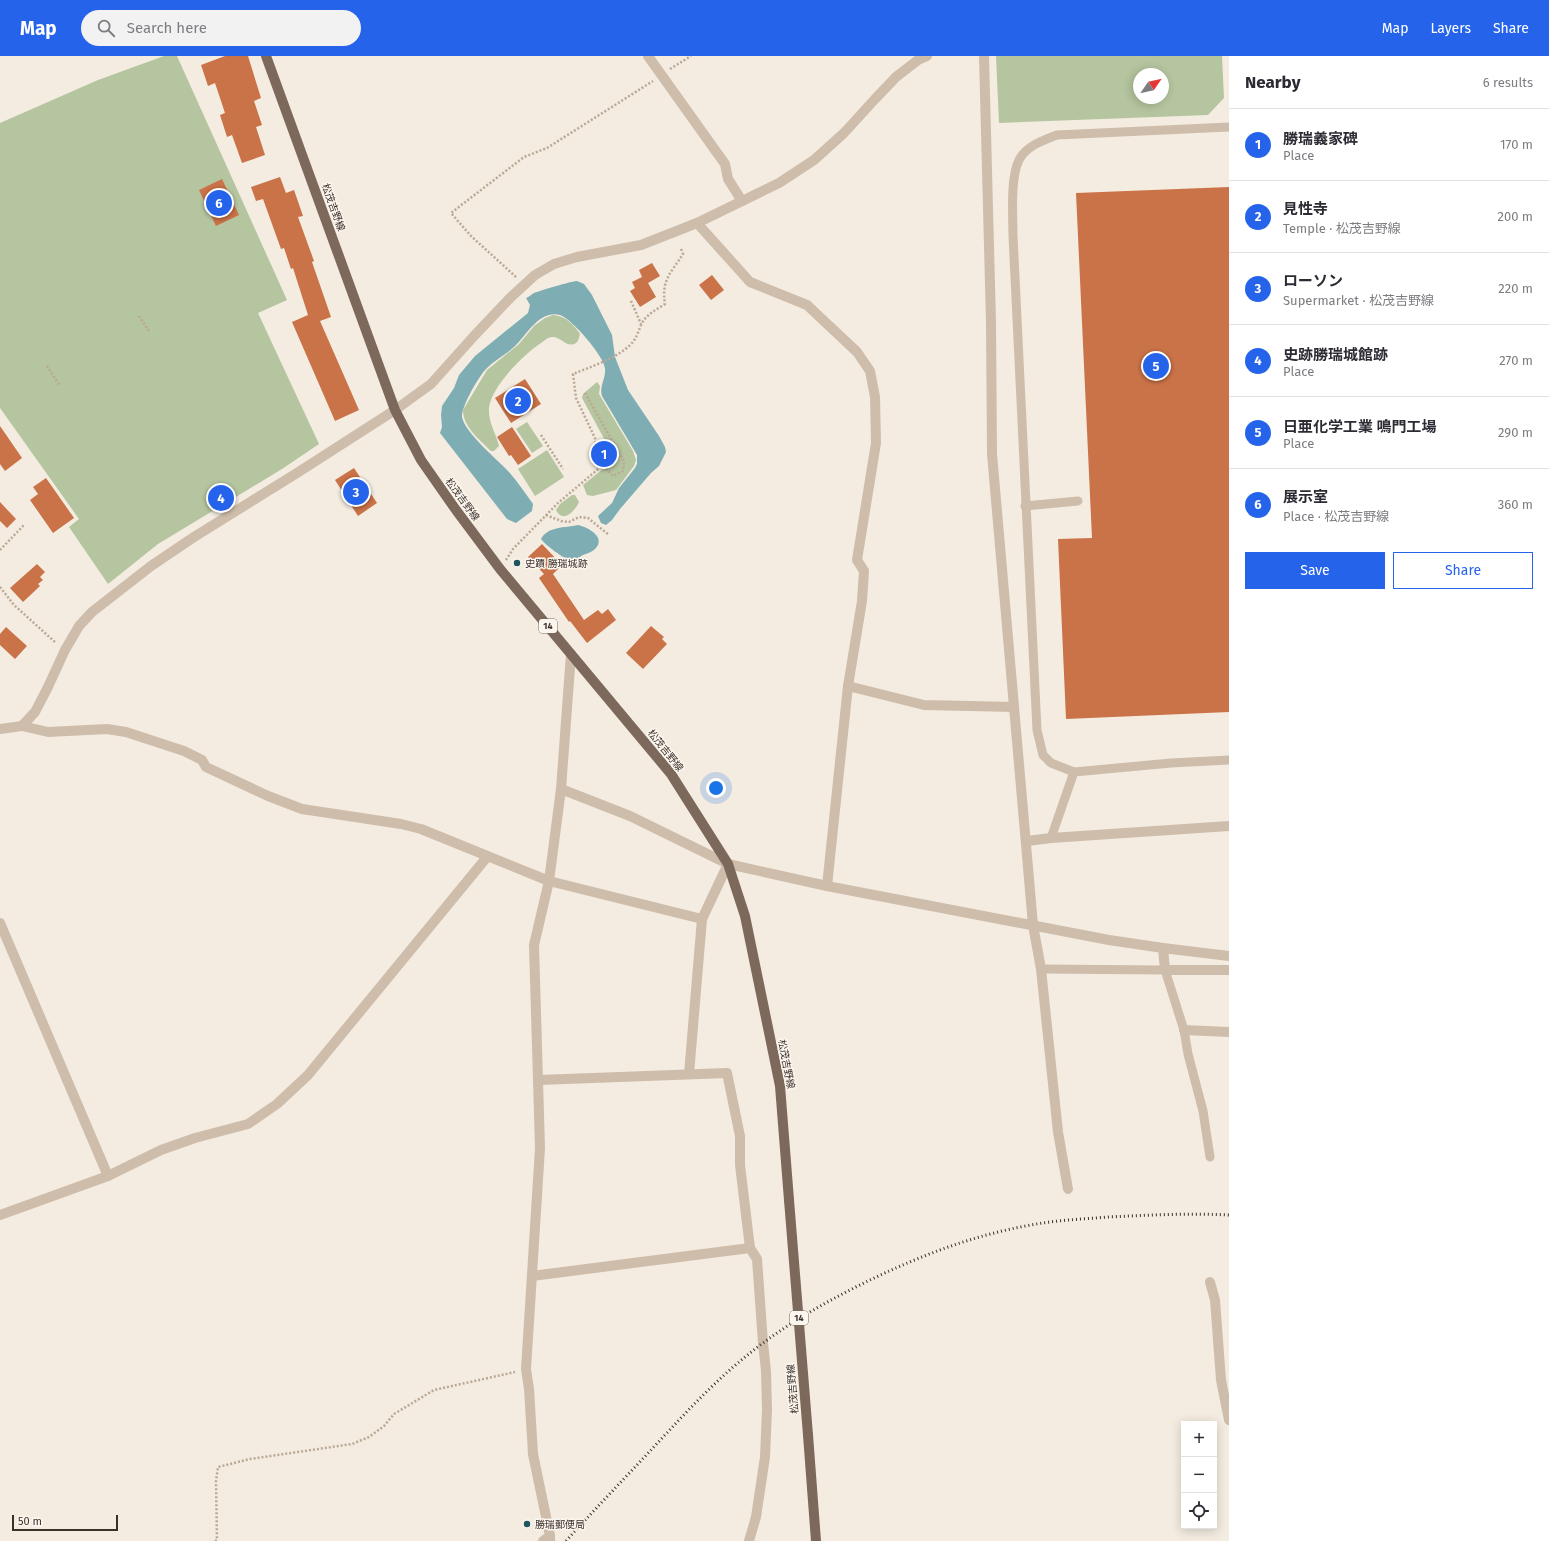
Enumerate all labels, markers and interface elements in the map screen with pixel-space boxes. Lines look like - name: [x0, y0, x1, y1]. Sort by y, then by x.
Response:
- search box: [81, 10, 361, 46]
- text: Map: [20, 17, 57, 40]
- icon: search: [95, 17, 117, 39]
- text: Search here: [127, 19, 207, 37]
- text: Map: [1382, 20, 1408, 37]
- text: Layers: [1430, 20, 1471, 37]
- text: Share: [1493, 20, 1529, 37]
- north arrow: [1133, 68, 1169, 104]
- text: Nearby: [1245, 72, 1300, 93]
- text: 6 results: [1483, 75, 1533, 90]
- text: 勝瑞義家碑: [1283, 130, 1358, 148]
- text: 1: [1255, 137, 1261, 152]
- text: 170 m: [1500, 137, 1533, 152]
- text: Place: [1283, 148, 1314, 163]
- street label: 松茂吉野線: [319, 182, 347, 233]
- pin: 6: [206, 188, 232, 218]
- text: 見性寺: [1283, 200, 1328, 218]
- text: 2: [1255, 209, 1261, 224]
- text: 200 m: [1497, 209, 1533, 224]
- text: Temple · 松茂吉野線: [1283, 221, 1401, 236]
- text: ローソン: [1283, 272, 1343, 290]
- text: 3: [1255, 281, 1261, 296]
- text: 220 m: [1498, 281, 1533, 296]
- text: Supermarket · 松茂吉野線: [1283, 293, 1434, 308]
- text: 史跡勝瑞城館跡: [1283, 346, 1388, 364]
- pin: 5: [1143, 351, 1169, 381]
- text: 4: [1254, 353, 1262, 368]
- text: 270 m: [1499, 353, 1533, 368]
- text: Place: [1283, 364, 1314, 379]
- pin: 2: [505, 386, 531, 416]
- text: 日亜化学工業 鳴門工場: [1283, 418, 1437, 436]
- text: 5: [1255, 425, 1261, 440]
- text: 290 m: [1498, 425, 1533, 440]
- text: Place: [1283, 436, 1314, 451]
- pin: 1: [591, 439, 617, 469]
- street label: 松茂吉野線: [443, 476, 482, 523]
- pin: 3: [343, 477, 369, 507]
- pin: 4: [208, 483, 234, 513]
- text: 展示室: [1283, 488, 1328, 506]
- text: 6: [1254, 497, 1262, 512]
- text: 360 m: [1498, 497, 1533, 512]
- text: Place · 松茂吉野線: [1283, 509, 1389, 524]
- button: Save: [1245, 552, 1385, 589]
- button: Share: [1393, 552, 1533, 589]
- marker: 史蹟 勝瑞城跡: [512, 558, 522, 568]
- place label: 史蹟 勝瑞城跡: [525, 558, 588, 570]
- road number: 14: [539, 619, 557, 633]
- street label: 松茂吉野線: [645, 727, 686, 774]
- your location: [706, 778, 726, 798]
- street label: 松茂吉野線: [775, 1039, 797, 1090]
- road number: 14: [790, 1311, 808, 1325]
- street label: 松茂吉野線: [785, 1363, 801, 1414]
- map controls: [1181, 1421, 1217, 1529]
- button: +: [1181, 1421, 1217, 1457]
- button: −: [1181, 1457, 1217, 1493]
- button: locate: [1181, 1493, 1217, 1529]
- scale bar: [12, 1513, 118, 1532]
- text: 50 m: [18, 1515, 42, 1528]
- marker: 勝瑞郵便局: [522, 1519, 532, 1529]
- place label: 勝瑞郵便局: [535, 1519, 585, 1531]

